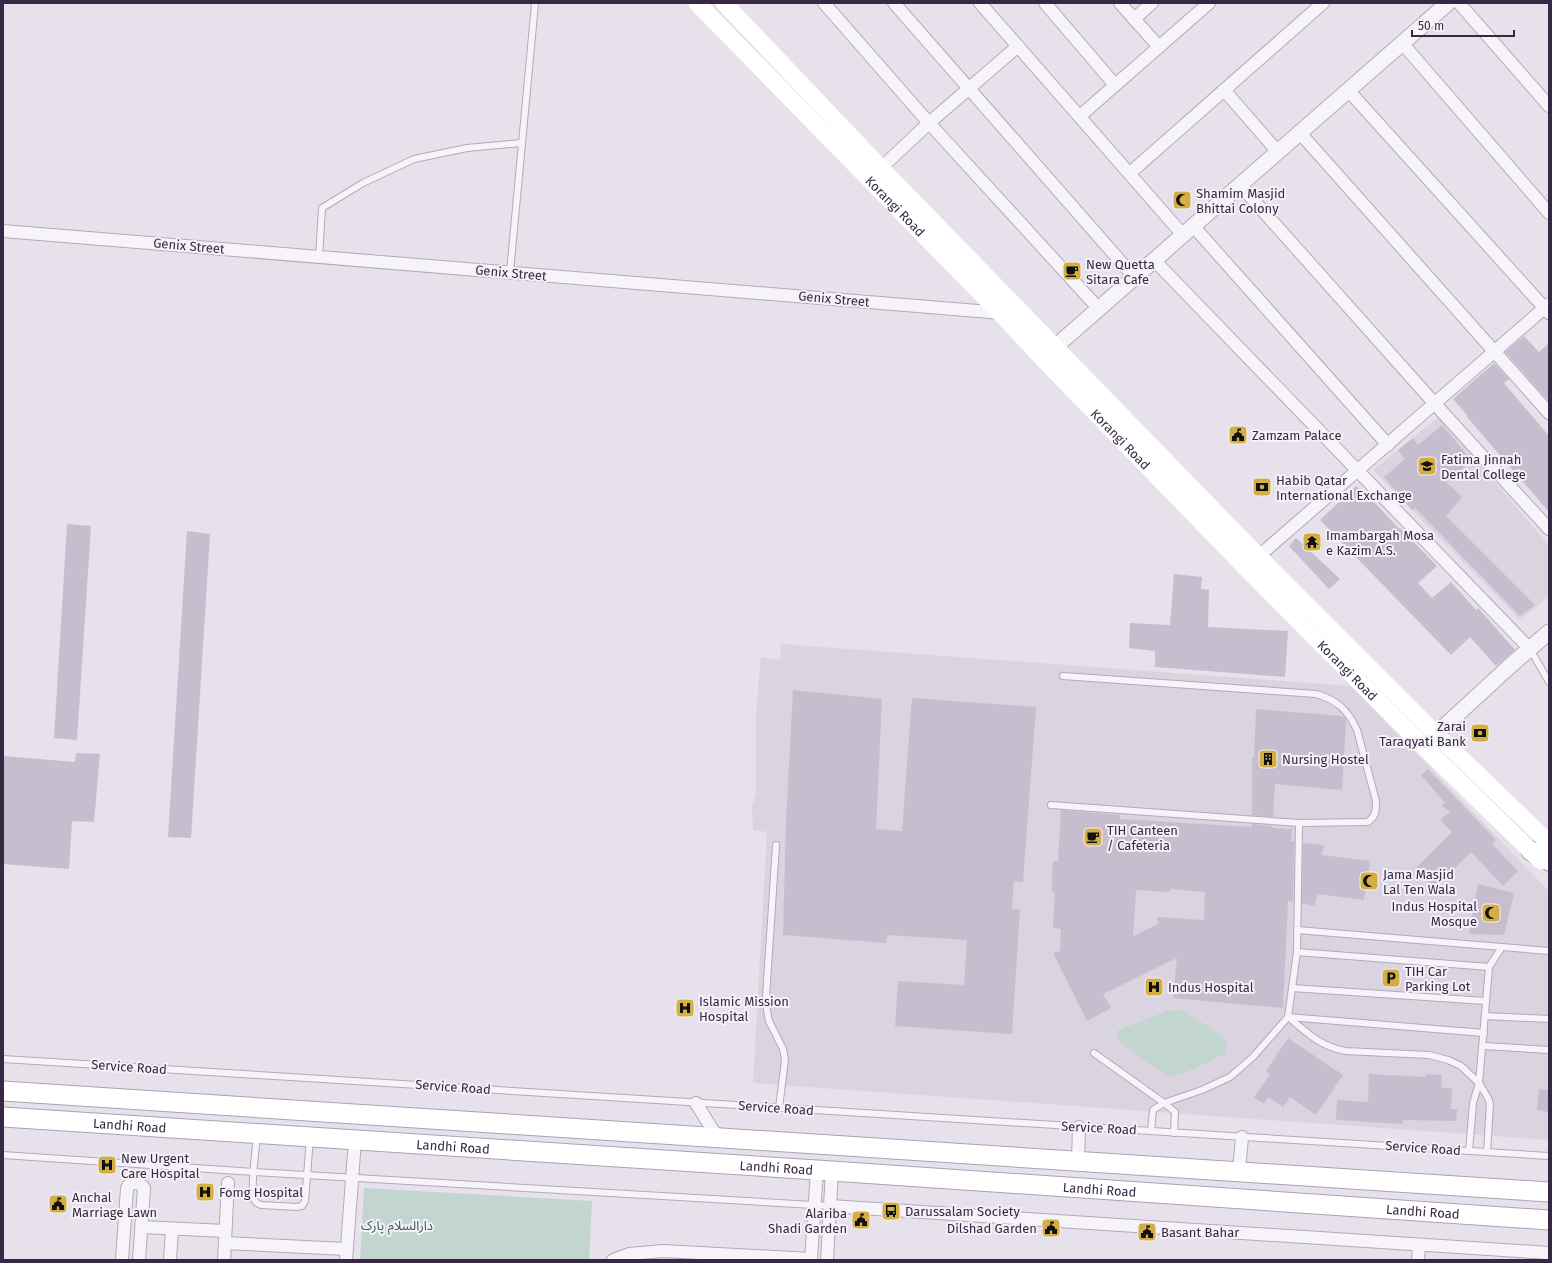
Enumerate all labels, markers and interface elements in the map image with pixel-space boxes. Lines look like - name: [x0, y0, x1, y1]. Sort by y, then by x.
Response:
- scale bar: [1412, 12, 1514, 38]
- text: 50 m: [1418, 19, 1444, 33]
- street label: Korangi Road: [863, 173, 928, 239]
- place label: Shamim Masjid Bhittai Colony: [1196, 186, 1285, 216]
- mosque icon: Shamim Masjid Bhittai Colony: [1171, 189, 1193, 211]
- street label: Genix Street: [153, 235, 226, 257]
- place label: New Quetta Sitara Cafe: [1086, 257, 1155, 287]
- cafe icon: New Quetta Sitara Cafe: [1061, 260, 1083, 282]
- street label: Genix Street: [475, 262, 548, 284]
- street label: Genix Street: [798, 288, 871, 310]
- street label: Korangi Road: [1088, 406, 1153, 472]
- public building icon: Zamzam Palace: [1227, 424, 1249, 446]
- place label: Zamzam Palace: [1252, 428, 1342, 443]
- place label: Fatima Jinnah Dental College: [1441, 452, 1526, 482]
- school or university icon: Fatima Jinnah Dental College: [1416, 455, 1438, 477]
- place label: Habib Qatar International Exchange: [1276, 473, 1412, 503]
- bank icon: Habib Qatar International Exchange: [1251, 476, 1273, 498]
- place label: Imambargah Mosa e Kazim A.S.: [1326, 528, 1434, 558]
- temple icon: Imambargah Mosa e Kazim A.S.: [1301, 531, 1323, 553]
- street label: Korangi Road: [1315, 637, 1381, 703]
- place label: Zarai Taraqyati Bank: [1379, 719, 1466, 749]
- bank icon: Zarai Taraqyati Bank: [1469, 722, 1491, 744]
- building icon: Nursing Hostel: [1257, 748, 1279, 770]
- place label: Nursing Hostel: [1282, 752, 1369, 767]
- place label: TIH Canteen / Cafeteria: [1107, 823, 1178, 853]
- cafe icon: TIH Canteen / Cafeteria: [1082, 826, 1104, 848]
- place label: Jama Masjid Lal Ten Wala: [1383, 867, 1456, 897]
- mosque icon: Jama Masjid Lal Ten Wala: [1358, 870, 1380, 892]
- place label: Indus Hospital Mosque: [1391, 899, 1477, 929]
- mosque icon: Indus Hospital Mosque: [1480, 902, 1502, 924]
- place label: TIH Car Parking Lot: [1405, 964, 1471, 994]
- parking icon: TIH Car Parking Lot: [1380, 967, 1402, 989]
- hospital icon: Indus Hospital: [1143, 976, 1165, 998]
- place label: Indus Hospital: [1168, 980, 1254, 995]
- place label: Islamic Mission Hospital: [699, 994, 789, 1024]
- hospital icon: Islamic Mission Hospital: [674, 997, 696, 1019]
- street label: Service Road: [91, 1057, 167, 1077]
- street label: Service Road: [415, 1077, 491, 1097]
- street label: Service Road: [738, 1098, 814, 1118]
- street label: Landhi Road: [93, 1115, 167, 1135]
- street label: Service Road: [1061, 1119, 1137, 1137]
- street label: Landhi Road: [416, 1136, 490, 1156]
- street label: Service Road: [1385, 1138, 1461, 1158]
- place label: New Urgent Care Hospital: [121, 1151, 200, 1181]
- hospital icon: New Urgent Care Hospital: [96, 1154, 118, 1176]
- street label: Landhi Road: [739, 1157, 814, 1177]
- street label: Landhi Road: [1062, 1179, 1137, 1199]
- hospital icon: Fomg Hospital: [194, 1181, 216, 1203]
- place label: Fomg Hospital: [219, 1185, 303, 1200]
- place label: Anchal Marriage Lawn: [72, 1190, 157, 1220]
- public building icon: Anchal Marriage Lawn: [47, 1193, 69, 1215]
- bus stop icon: Darussalam Society: [880, 1200, 902, 1222]
- street label: Landhi Road: [1386, 1201, 1460, 1221]
- place label: Darussalam Society: [905, 1204, 1020, 1219]
- place label: Alariba Shadi Garden: [768, 1206, 847, 1236]
- public building icon: Alariba Shadi Garden: [850, 1209, 872, 1231]
- public building icon: Dilshad Garden: [1040, 1217, 1062, 1239]
- park label: دارالسلام پارک: [361, 1218, 433, 1235]
- place label: Dilshad Garden: [947, 1221, 1037, 1236]
- public building icon: Basant Bahar: [1136, 1221, 1158, 1243]
- place label: Basant Bahar: [1161, 1225, 1239, 1240]

